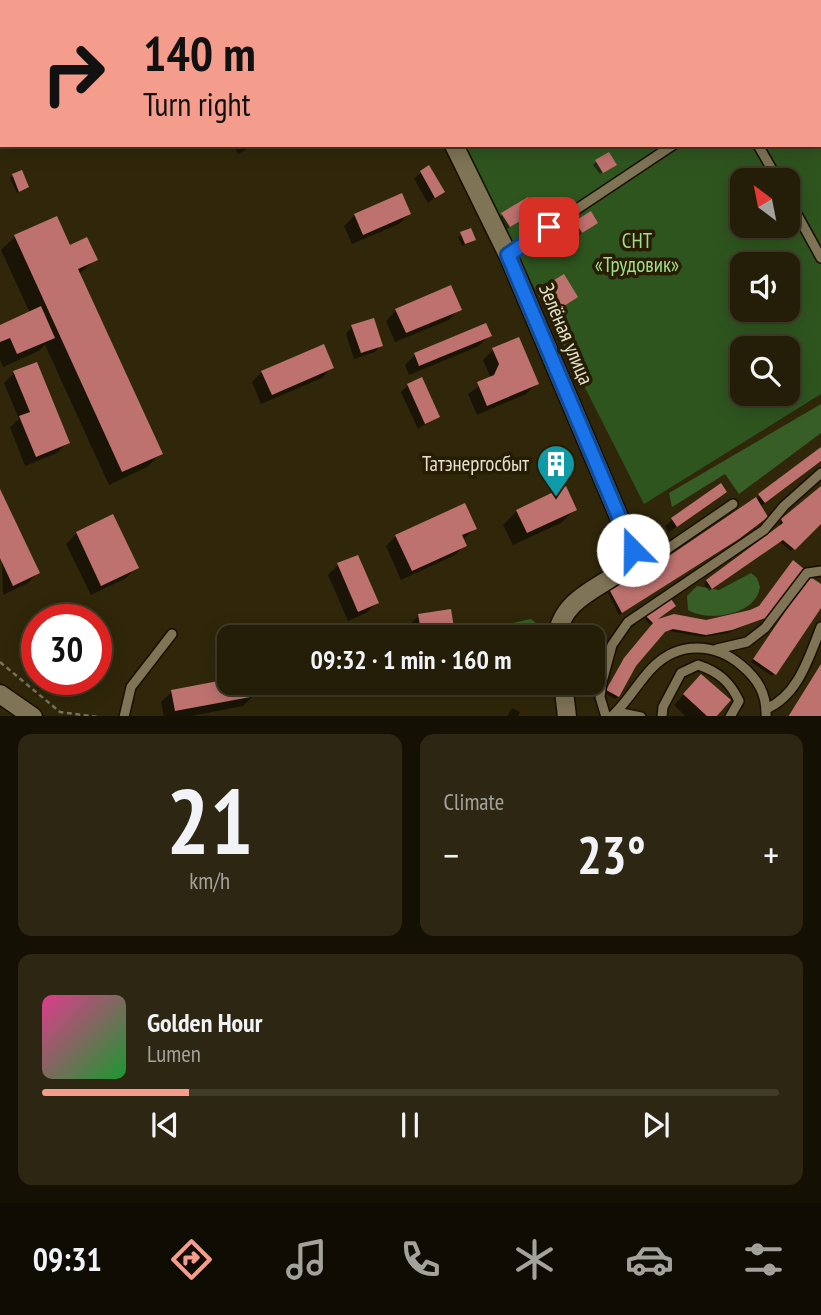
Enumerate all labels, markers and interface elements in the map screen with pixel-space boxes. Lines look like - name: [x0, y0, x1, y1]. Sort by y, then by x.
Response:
- text: 140 m: [143, 21, 256, 85]
- icon: right: [28, 28, 119, 119]
- text: Turn right: [143, 83, 251, 125]
- north arrow: [730, 168, 800, 238]
- map controls: [730, 168, 800, 406]
- pin: [519, 197, 579, 257]
- icon: arrive: [530, 208, 568, 246]
- park label: СНТ «Трудовик»: [595, 227, 679, 278]
- button: sound: [730, 252, 800, 322]
- street label: Зелёная улица: [533, 279, 600, 389]
- button: search: [730, 336, 800, 406]
- building icon: Татэнергосбыт: [535, 443, 577, 498]
- place label: Татэнергосбыт: [422, 450, 529, 477]
- position arrow: [596, 513, 670, 587]
- speed limit sign: 30: [21, 604, 112, 695]
- text: 09:32 · 1 min · 160 m: [311, 643, 511, 676]
- text: 21: [166, 761, 253, 879]
- text: Climate: [444, 787, 504, 816]
- text: 23°: [577, 821, 646, 888]
- text: −: [444, 830, 459, 879]
- text: +: [763, 830, 779, 879]
- text: km/h: [189, 866, 230, 895]
- text: Golden Hour: [147, 1006, 262, 1039]
- text: Lumen: [147, 1039, 201, 1068]
- icon: previous: [146, 1106, 184, 1144]
- icon: pause: [391, 1106, 429, 1144]
- icon: next: [637, 1106, 675, 1144]
- icon: directions: [167, 1235, 216, 1284]
- icon: music: [282, 1235, 331, 1284]
- icon: phone: [396, 1235, 445, 1284]
- icon: climate: [510, 1235, 559, 1284]
- icon: car: [625, 1235, 674, 1284]
- icon: filters: [739, 1235, 788, 1284]
- text: 09:31: [33, 1238, 102, 1280]

